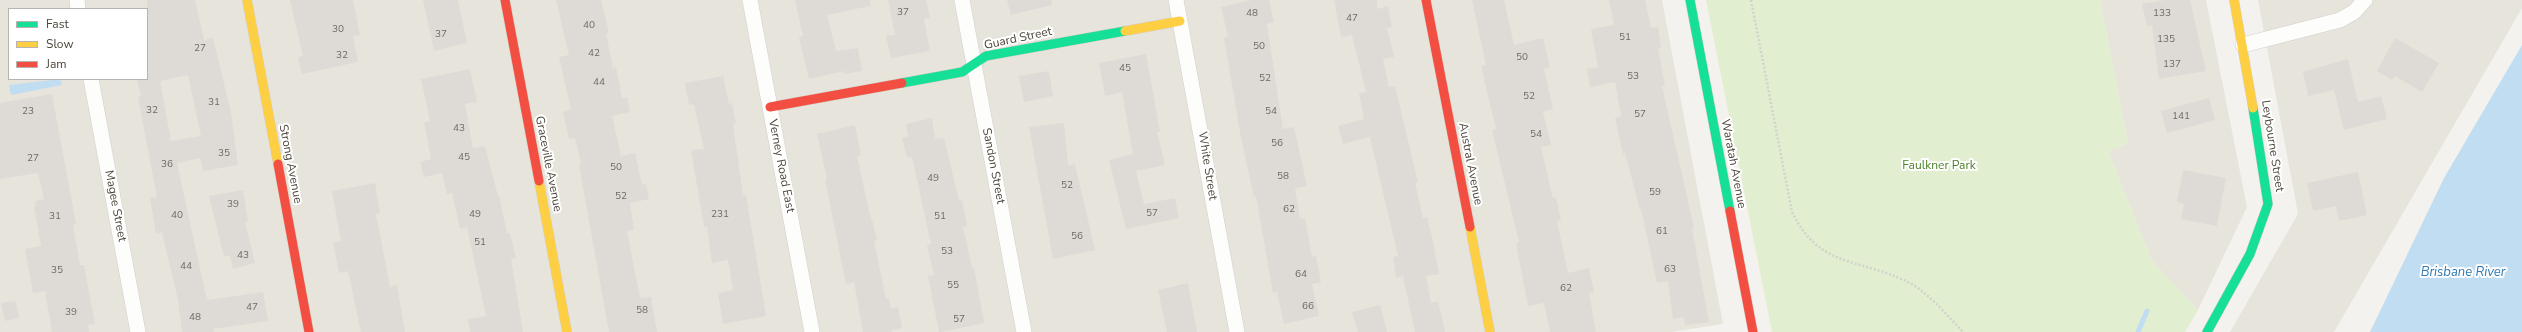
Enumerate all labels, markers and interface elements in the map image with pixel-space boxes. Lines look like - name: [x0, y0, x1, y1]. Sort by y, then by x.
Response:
- house number: 37: [897, 7, 909, 19]
- legend: [8, 8, 148, 80]
- house number: 48: [1246, 8, 1258, 20]
- house number: 133: [2153, 8, 2171, 20]
- house number: 47: [1346, 13, 1358, 25]
- text: Fast: [46, 16, 69, 32]
- house number: 40: [583, 20, 595, 32]
- house number: 30: [332, 24, 344, 36]
- street label: Guard Street: [983, 25, 1053, 53]
- house number: 37: [435, 29, 447, 41]
- house number: 51: [1619, 32, 1631, 44]
- house number: 135: [2157, 34, 2175, 46]
- text: Slow: [46, 36, 74, 52]
- house number: 50: [1253, 41, 1265, 53]
- house number: 27: [194, 43, 206, 55]
- house number: 42: [588, 48, 600, 60]
- house number: 32: [336, 50, 348, 62]
- house number: 50: [1516, 52, 1528, 64]
- text: Jam: [46, 56, 67, 72]
- house number: 137: [2163, 59, 2181, 71]
- house number: 45: [1119, 63, 1131, 75]
- house number: 53: [1627, 71, 1639, 83]
- house number: 52: [1259, 73, 1271, 85]
- house number: 44: [593, 77, 605, 89]
- house number: 52: [1523, 91, 1535, 103]
- house number: 31: [208, 97, 220, 109]
- street label: Leybourne Street: [2258, 99, 2286, 193]
- house number: 32: [146, 105, 158, 117]
- house number: 23: [22, 106, 34, 118]
- house number: 54: [1265, 106, 1277, 118]
- house number: 57: [1634, 109, 1646, 121]
- house number: 141: [2172, 111, 2190, 123]
- street label: Graceville Avenue: [532, 115, 564, 213]
- street label: Verney Road East: [765, 118, 797, 214]
- street label: Waratah Avenue: [1717, 118, 1749, 210]
- street label: Austral Avenue: [1455, 122, 1485, 206]
- street label: Strong Avenue: [275, 123, 305, 205]
- house number: 43: [453, 123, 465, 135]
- street label: Sandon Street: [979, 127, 1007, 205]
- house number: 54: [1530, 129, 1542, 141]
- street label: White Street: [1194, 131, 1220, 201]
- house number: 56: [1271, 138, 1283, 150]
- house number: 35: [218, 148, 230, 160]
- house number: 45: [458, 152, 470, 164]
- house number: 27: [27, 153, 39, 165]
- house number: 36: [161, 159, 173, 171]
- park label: Faulkner Park: [1902, 159, 1976, 173]
- house number: 50: [610, 162, 622, 174]
- street label: Magee Street: [101, 169, 129, 243]
- house number: 58: [1277, 171, 1289, 183]
- house number: 49: [927, 173, 939, 185]
- house number: 52: [1061, 180, 1073, 192]
- house number: 59: [1649, 187, 1661, 199]
- house number: 52: [615, 191, 627, 203]
- house number: 39: [227, 199, 239, 211]
- house number: 62: [1283, 204, 1295, 216]
- house number: 57: [1146, 208, 1158, 220]
- house number: 49: [469, 209, 481, 221]
- house number: 231: [711, 209, 729, 221]
- house number: 40: [171, 210, 183, 222]
- house number: 31: [49, 211, 61, 223]
- house number: 51: [934, 211, 946, 223]
- house number: 61: [1656, 226, 1668, 238]
- house number: 56: [1071, 231, 1083, 243]
- house number: 51: [474, 237, 486, 249]
- house number: 53: [941, 246, 953, 258]
- house number: 43: [237, 250, 249, 262]
- house number: 44: [180, 261, 192, 273]
- house number: 63: [1664, 264, 1676, 276]
- house number: 35: [51, 265, 63, 277]
- water label: Brisbane River: [2421, 265, 2505, 281]
- house number: 64: [1295, 269, 1307, 281]
- house number: 55: [947, 280, 959, 292]
- house number: 62: [1560, 283, 1572, 295]
- house number: 66: [1302, 301, 1314, 313]
- house number: 47: [246, 302, 258, 314]
- house number: 58: [636, 305, 648, 317]
- house number: 39: [65, 307, 77, 319]
- house number: 48: [189, 312, 201, 324]
- house number: 57: [953, 314, 965, 326]

